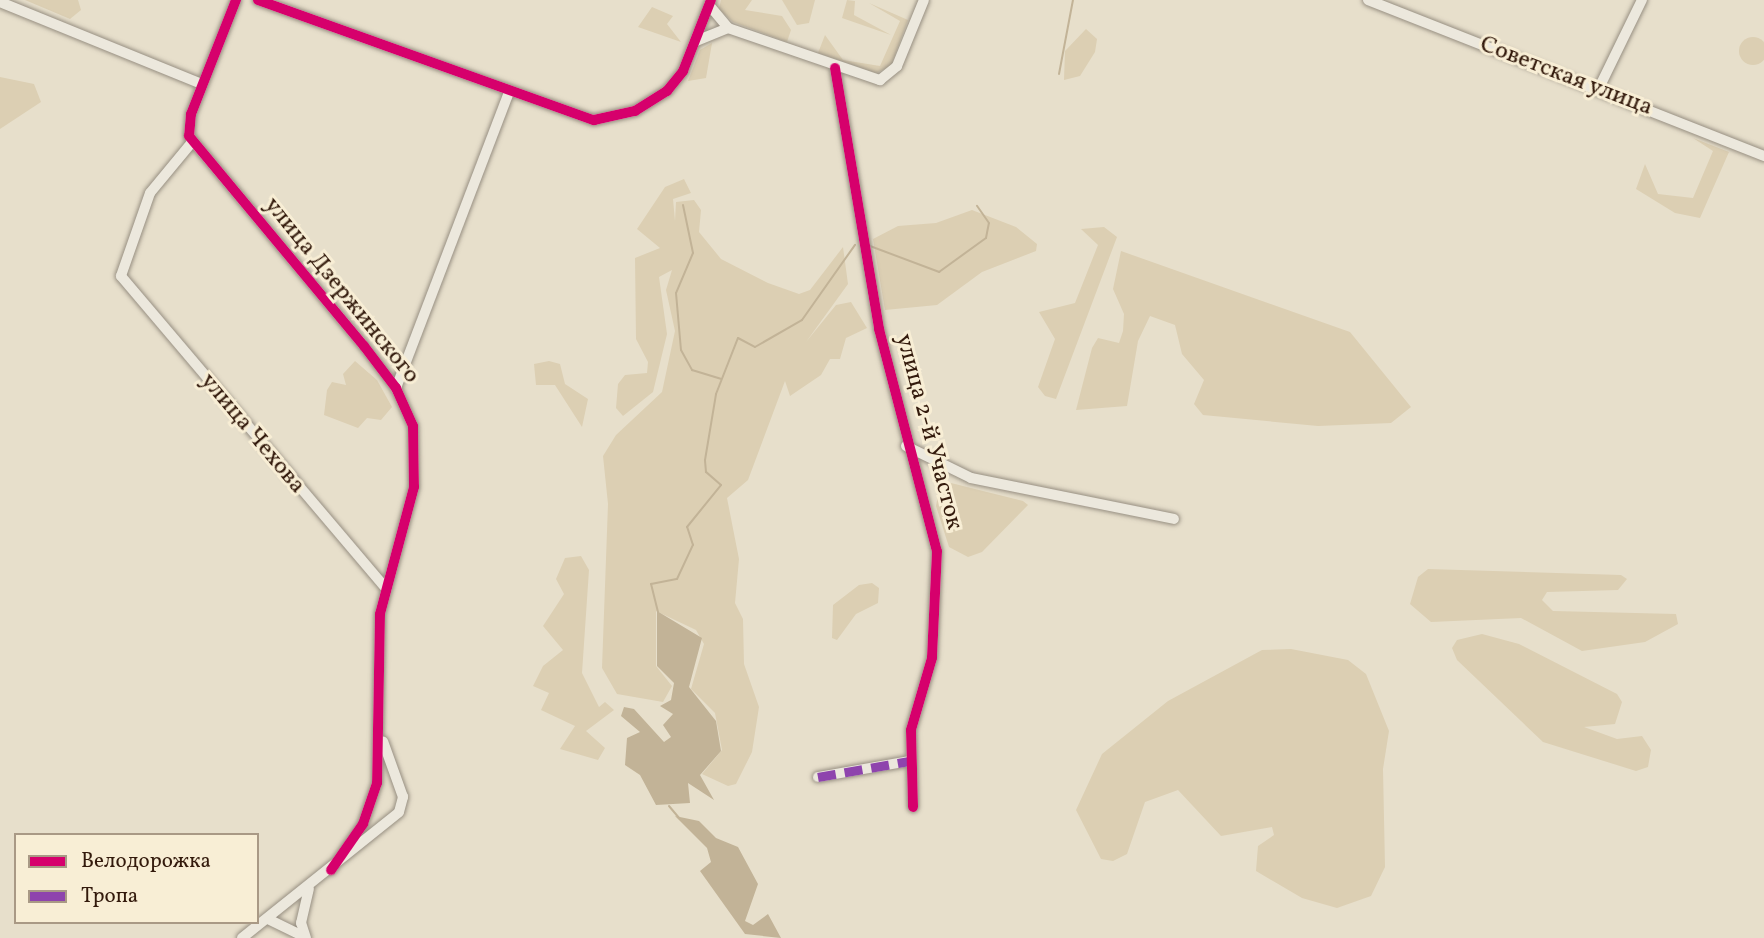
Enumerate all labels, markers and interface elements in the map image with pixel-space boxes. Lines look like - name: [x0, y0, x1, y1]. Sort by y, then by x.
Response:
- street label: Советская улица: [1475, 31, 1657, 123]
- street label: улица Дзержинского: [257, 192, 425, 390]
- street label: улица 2-й Участок: [888, 331, 968, 533]
- street label: улица Чехова: [193, 368, 311, 500]
- legend: [14, 833, 259, 924]
- text: Велодорожка: [81, 847, 211, 876]
- text: Тропа: [81, 882, 138, 911]

